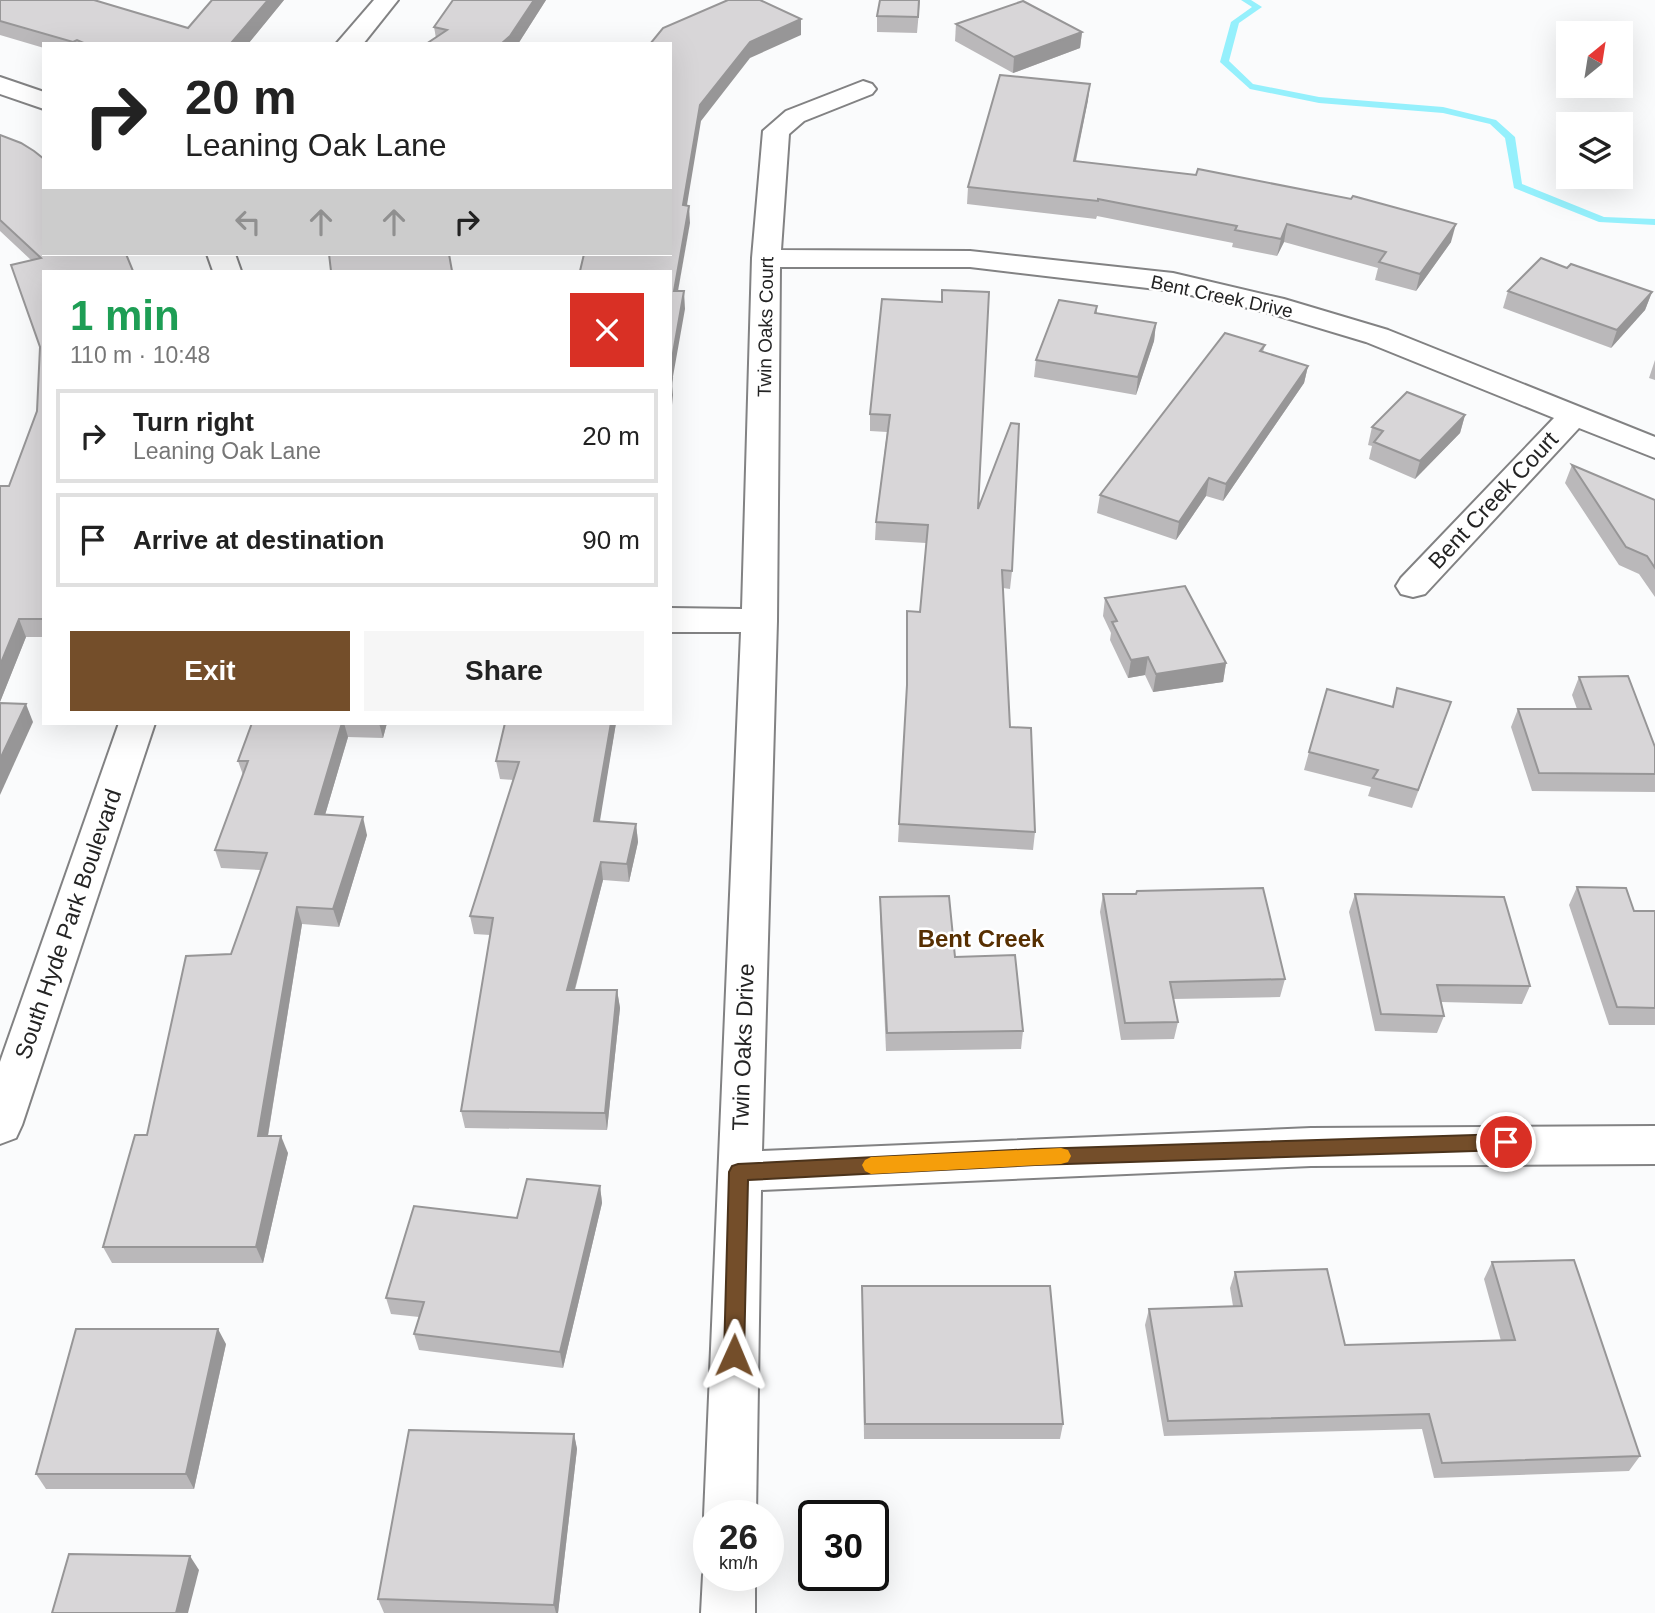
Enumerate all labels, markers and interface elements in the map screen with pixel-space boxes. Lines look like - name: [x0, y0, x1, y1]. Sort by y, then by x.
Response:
- north arrow: [1556, 21, 1633, 98]
- map controls: [1556, 21, 1633, 189]
- icon: right: [70, 70, 161, 161]
- text: 20 m: [185, 70, 297, 124]
- button: layers: [1556, 112, 1633, 189]
- text: Leaning Oak Lane: [185, 127, 447, 163]
- icon: left: [229, 203, 267, 241]
- icon: ahead: [302, 203, 340, 241]
- icon: ahead: [375, 203, 413, 241]
- icon: right: [448, 203, 486, 241]
- street label: Twin Oaks Court: [754, 256, 777, 397]
- street label: Bent Creek Drive: [1149, 271, 1295, 322]
- text: 1 min: [70, 292, 180, 339]
- button: close: [570, 293, 644, 367]
- text: 110 m · 10:48: [70, 342, 210, 368]
- text: Turn right: [133, 407, 254, 437]
- icon: right: [74, 417, 112, 455]
- text: 20 m: [582, 421, 640, 451]
- street label: Bent Creek Court: [1423, 426, 1564, 574]
- text: Leaning Oak Lane: [133, 438, 321, 464]
- icon: arrive: [74, 521, 112, 559]
- text: Arrive at destination: [133, 525, 384, 555]
- text: 90 m: [582, 525, 640, 555]
- button: Exit: [70, 631, 350, 711]
- button: Share: [364, 631, 644, 711]
- street label: South Hyde Park Boulevard: [10, 786, 126, 1062]
- district label: Bent Creek: [918, 925, 1045, 952]
- street label: Twin Oaks Drive: [727, 963, 759, 1131]
- pin: [1476, 1112, 1536, 1172]
- icon: arrive: [1487, 1123, 1525, 1161]
- position arrow: [697, 1318, 771, 1392]
- speed limit sign: 30: [798, 1500, 889, 1591]
- text: 26: [719, 1517, 758, 1556]
- text: km/h: [719, 1553, 758, 1573]

